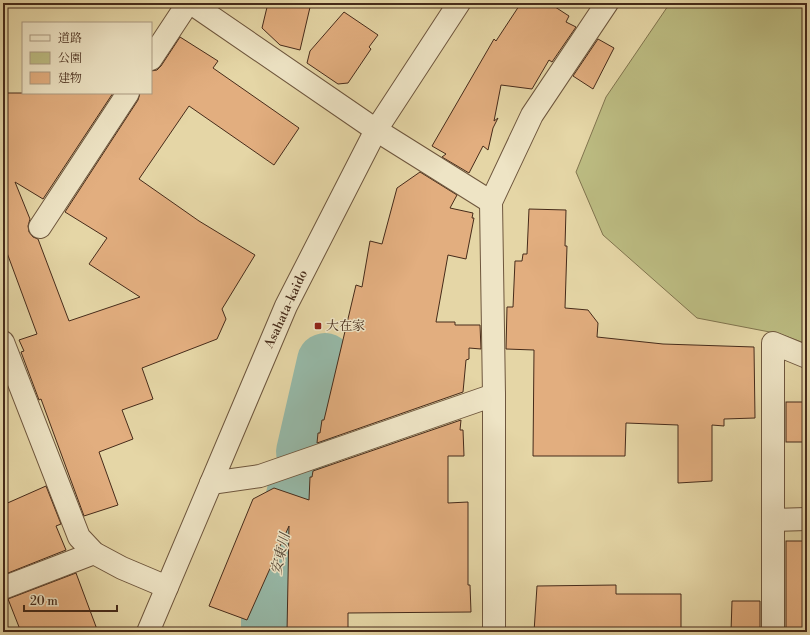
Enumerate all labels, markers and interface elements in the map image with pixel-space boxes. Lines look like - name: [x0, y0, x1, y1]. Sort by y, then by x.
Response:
- legend: [22, 22, 152, 94]
- text: 道路: [58, 31, 82, 46]
- text: 公園: [58, 51, 82, 66]
- text: 建物: [58, 71, 82, 86]
- street label: Asahata-kaido: [260, 267, 311, 352]
- place label: 大在家: [326, 318, 365, 334]
- marker: 大在家: [313, 321, 323, 331]
- water label: 安東川: [268, 530, 295, 576]
- scale bar: [24, 587, 117, 613]
- text: 20 m: [30, 594, 58, 609]

